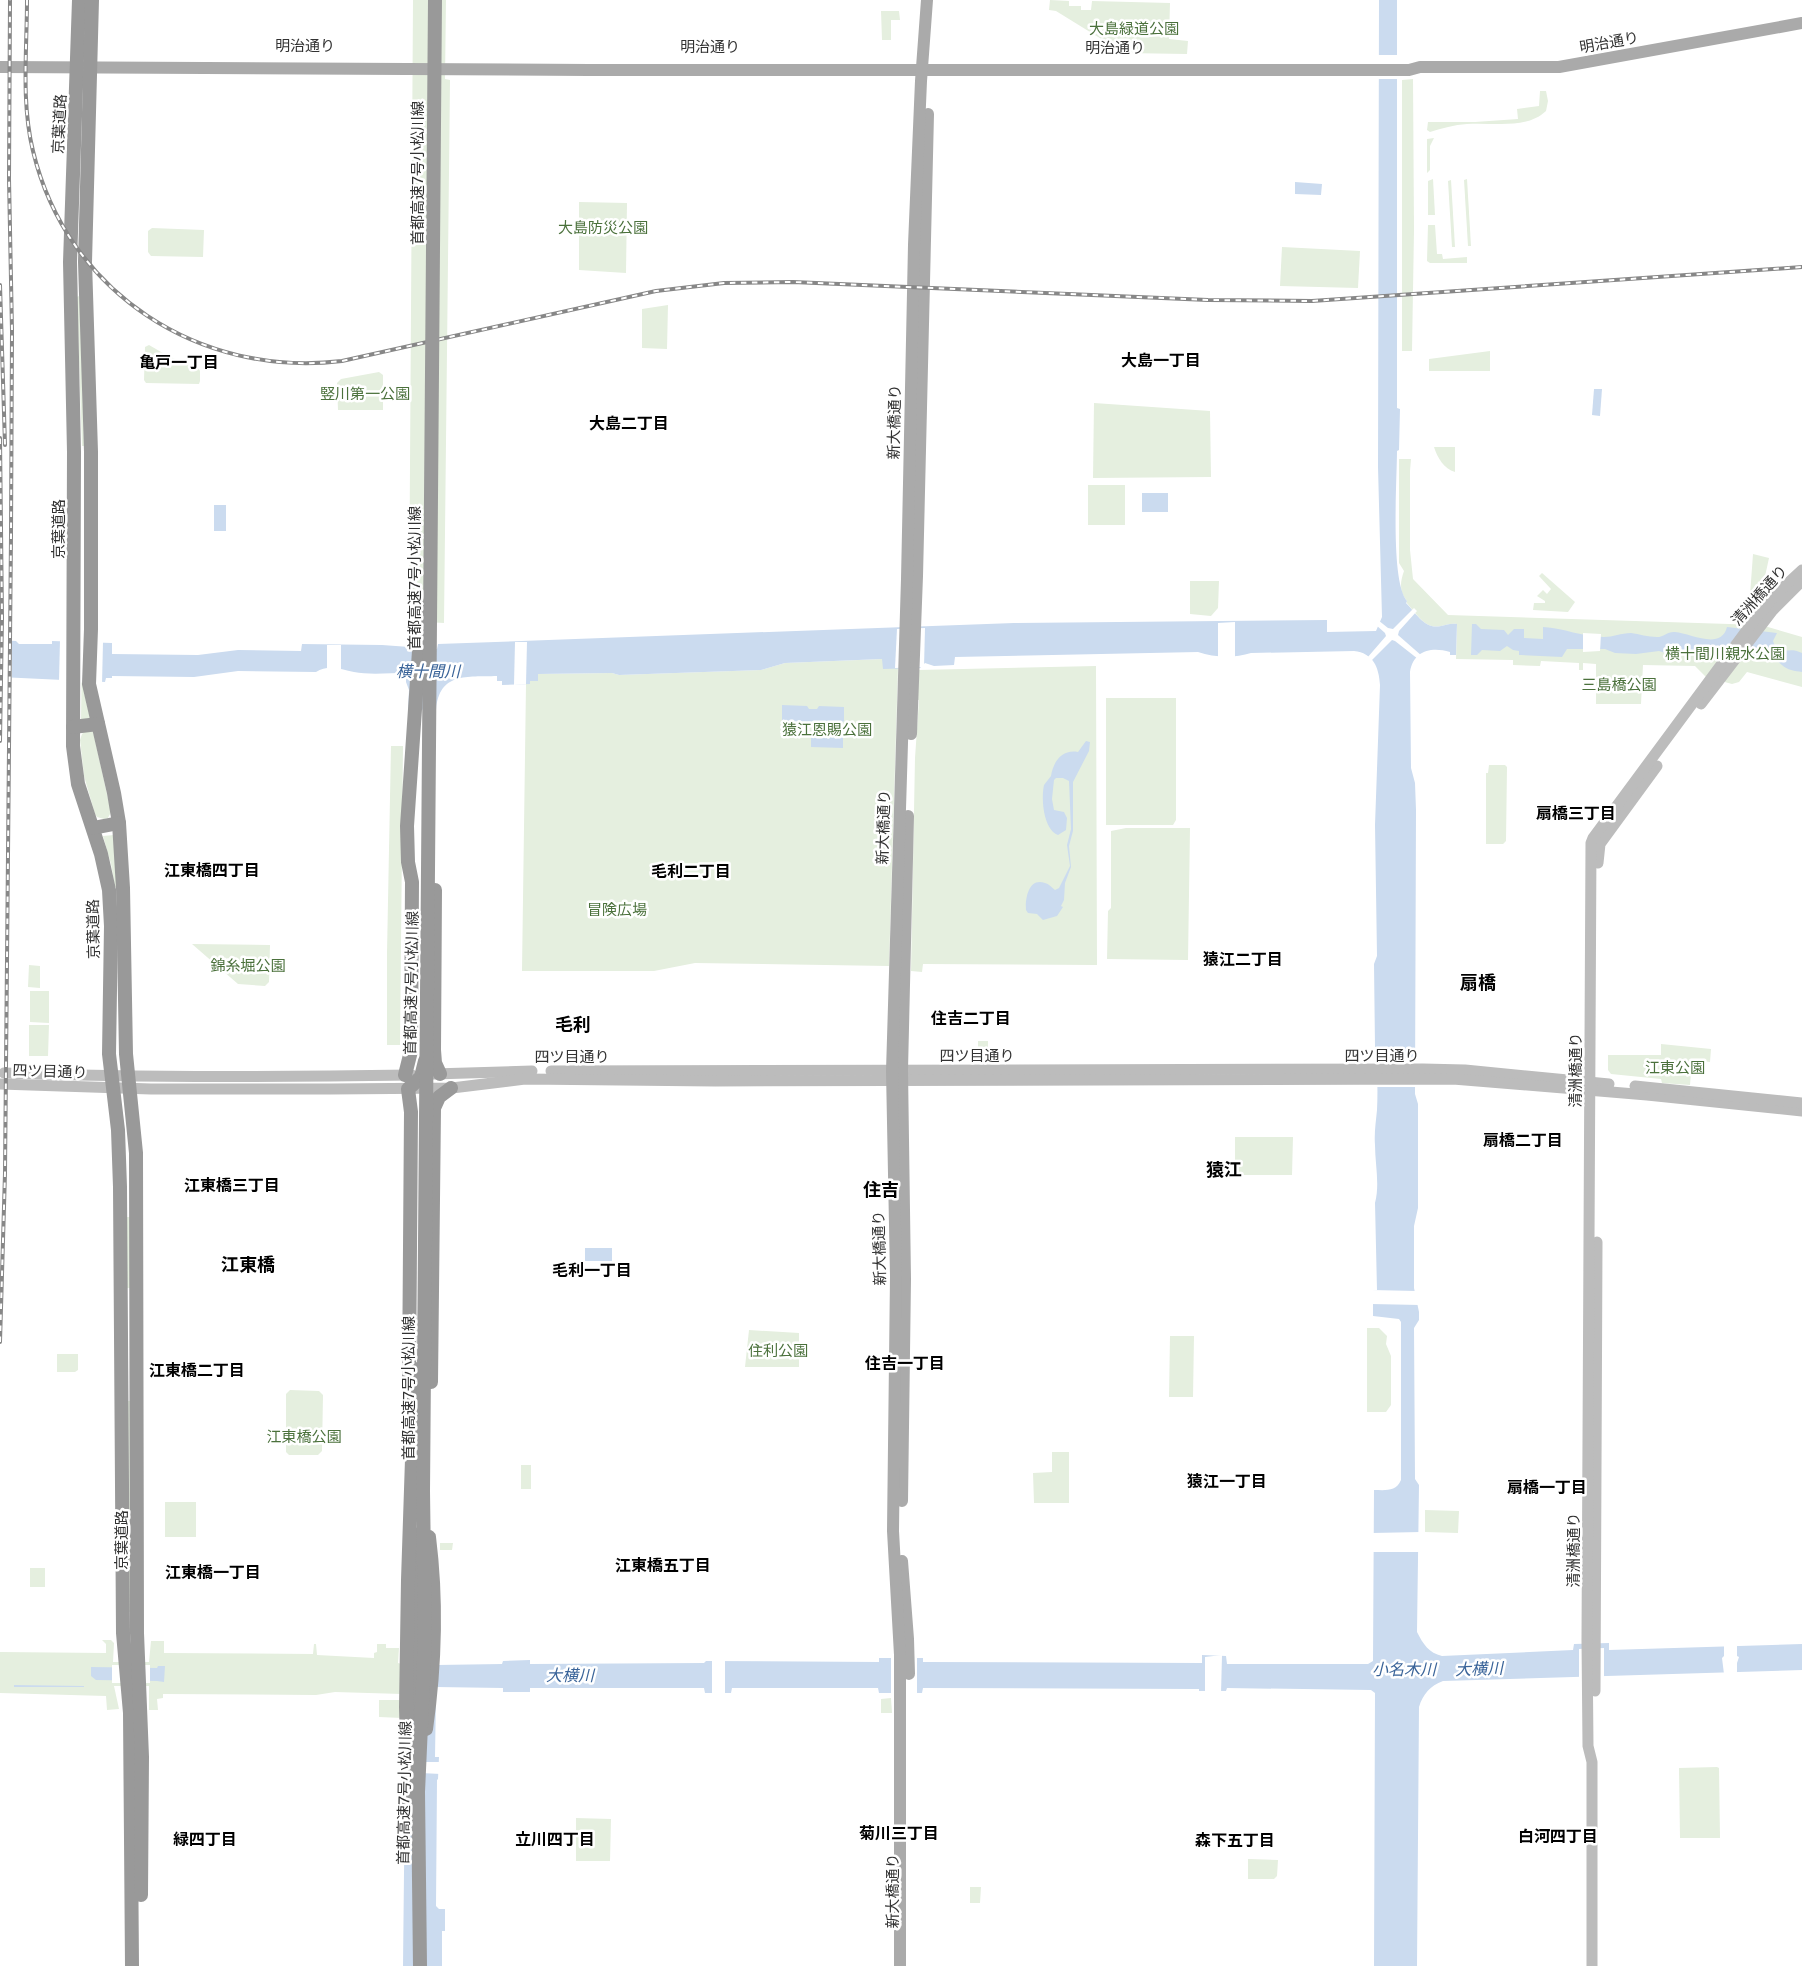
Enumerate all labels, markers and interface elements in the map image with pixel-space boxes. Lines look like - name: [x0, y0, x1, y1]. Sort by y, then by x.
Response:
- park label: 大島緑道公園: [1089, 20, 1179, 37]
- street label: 明治通り: [1578, 28, 1640, 56]
- street label: 明治通り: [275, 37, 335, 54]
- street label: 明治通り: [680, 38, 740, 55]
- street label: 明治通り: [1085, 39, 1145, 56]
- street label: 京葉道路: [49, 94, 69, 154]
- street label: 首都高速7号小松川線: [409, 101, 426, 245]
- park label: 大島防災公園: [558, 219, 648, 236]
- district label: 大島一丁目: [1121, 351, 1201, 370]
- district label: 亀戸一丁目: [139, 353, 219, 372]
- street label: 新大橋通り: [885, 384, 903, 460]
- park label: 竪川第一公園: [320, 385, 410, 402]
- district label: 大島二丁目: [589, 414, 669, 433]
- street label: 京葉道路: [50, 499, 67, 559]
- street label: 首都高速7号小松川線: [406, 506, 423, 650]
- street label: 清洲橋通り: [1728, 561, 1790, 629]
- park label: 横十間川親水公園: [1665, 645, 1785, 662]
- water label: 横十間川: [396, 662, 462, 681]
- park label: 三島橋公園: [1581, 676, 1657, 693]
- park label: 猿江恩賜公園: [782, 721, 872, 738]
- street label: 新大橋通り: [873, 789, 893, 865]
- district label: 扇橋三丁目: [1536, 804, 1616, 823]
- district label: 江東橋四丁目: [164, 861, 260, 880]
- district label: 毛利二丁目: [651, 862, 731, 881]
- street label: 京葉道路: [84, 899, 102, 959]
- park label: 冒険広場: [587, 901, 647, 918]
- street label: 首都高速7号小松川線: [401, 911, 421, 1055]
- district label: 猿江二丁目: [1203, 950, 1283, 969]
- park label: 錦糸堀公園: [210, 957, 286, 974]
- district label: 扇橋: [1460, 972, 1496, 993]
- district label: 住吉二丁目: [930, 1009, 1011, 1028]
- district label: 毛利: [555, 1014, 591, 1035]
- street label: 清洲橋通り: [1567, 1032, 1584, 1108]
- street label: 四ツ目通り: [939, 1047, 1015, 1064]
- street label: 四ツ目通り: [1344, 1047, 1420, 1064]
- street label: 四ツ目通り: [534, 1048, 610, 1065]
- park label: 江東公園: [1645, 1059, 1705, 1076]
- street label: 四ツ目通り: [12, 1061, 88, 1081]
- district label: 扇橋二丁目: [1483, 1131, 1563, 1150]
- district label: 猿江: [1206, 1159, 1242, 1180]
- district label: 江東橋三丁目: [184, 1176, 280, 1195]
- district label: 住吉: [863, 1179, 899, 1200]
- street label: 新大橋通り: [870, 1210, 888, 1286]
- district label: 江東橋: [221, 1254, 275, 1275]
- district label: 毛利一丁目: [552, 1261, 632, 1280]
- street label: 首都高速7号小松川線: [400, 1316, 417, 1460]
- park label: 住利公園: [748, 1342, 808, 1359]
- district label: 住吉一丁目: [864, 1354, 945, 1373]
- district label: 江東橋二丁目: [149, 1361, 245, 1380]
- park label: 江東橋公園: [266, 1428, 342, 1445]
- district label: 猿江一丁目: [1187, 1472, 1267, 1491]
- district label: 扇橋一丁目: [1507, 1478, 1587, 1497]
- street label: 京葉道路: [113, 1510, 130, 1570]
- street label: 清洲橋通り: [1565, 1512, 1582, 1588]
- district label: 江東橋五丁目: [615, 1556, 711, 1575]
- district label: 江東橋一丁目: [165, 1563, 261, 1582]
- water label: 大横川: [1455, 1659, 1505, 1679]
- water label: 小名木川: [1372, 1660, 1438, 1679]
- water label: 大横川: [546, 1666, 596, 1685]
- street label: 首都高速7号小松川線: [394, 1721, 414, 1865]
- district label: 菊川三丁目: [859, 1824, 939, 1843]
- district label: 白河四丁目: [1518, 1827, 1598, 1846]
- district label: 緑四丁目: [173, 1830, 237, 1849]
- district label: 立川四丁目: [515, 1830, 595, 1849]
- district label: 森下五丁目: [1195, 1831, 1275, 1850]
- street label: 新大橋通り: [884, 1853, 901, 1929]

